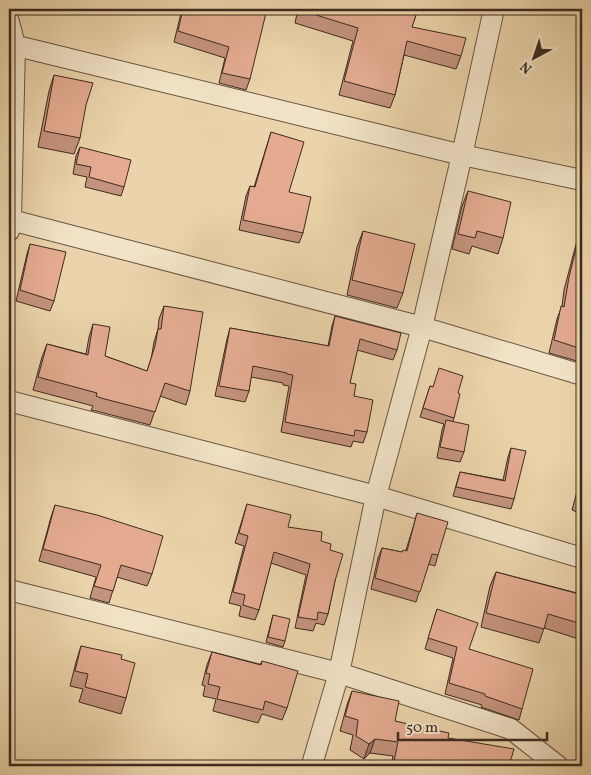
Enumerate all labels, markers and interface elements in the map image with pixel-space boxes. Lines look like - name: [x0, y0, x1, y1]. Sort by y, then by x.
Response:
- north arrow: [508, 32, 558, 82]
- text: N: [517, 56, 537, 77]
- scale bar: [398, 710, 547, 742]
- text: 50 m: [406, 718, 438, 739]

